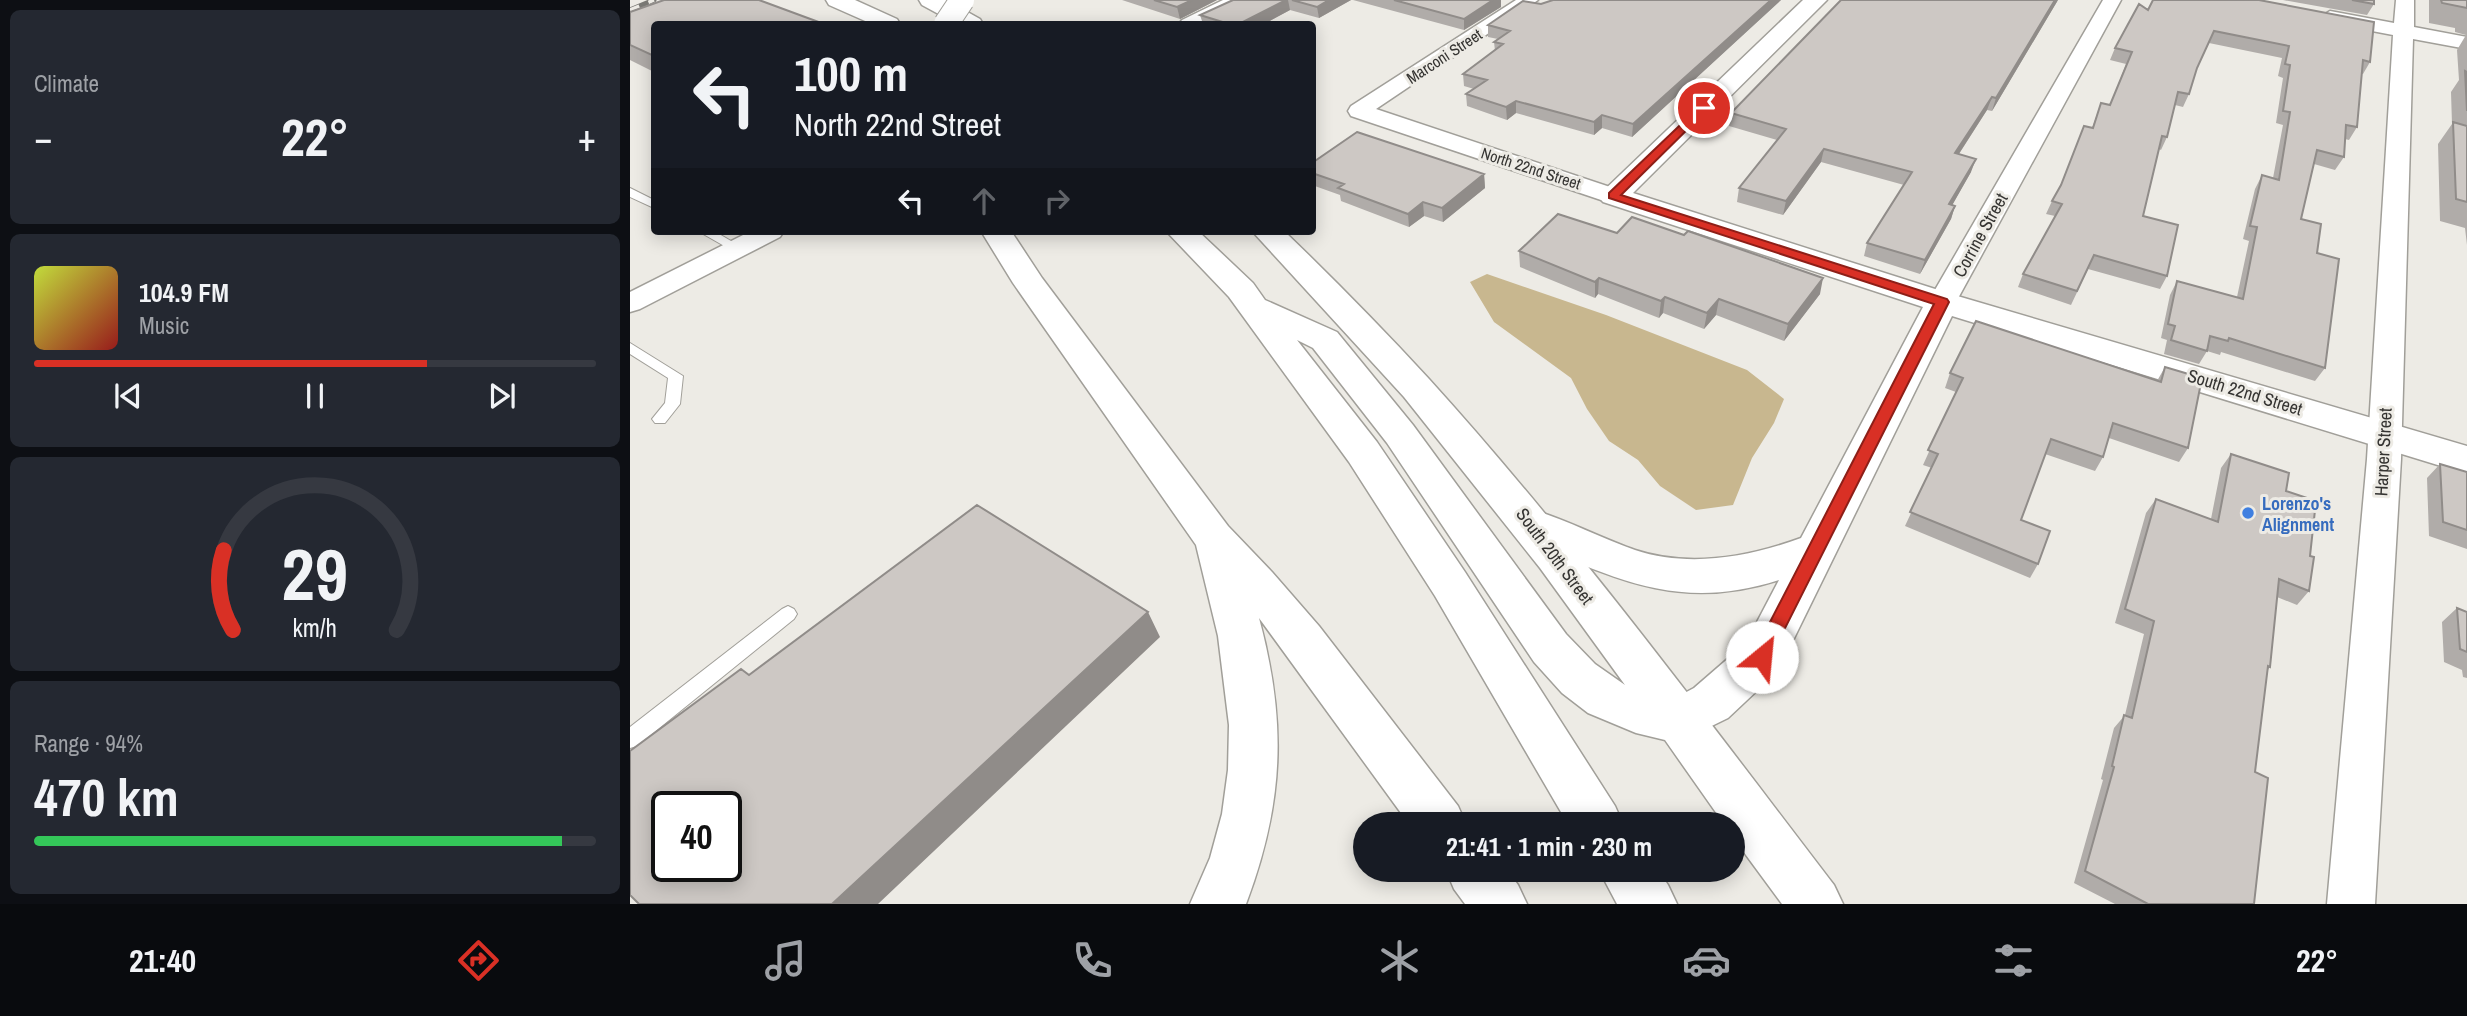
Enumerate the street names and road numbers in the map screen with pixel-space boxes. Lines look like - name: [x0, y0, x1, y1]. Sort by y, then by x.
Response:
- street label: Marconi Street: [1402, 23, 1486, 89]
- street label: North 22nd Street: [1478, 142, 1584, 195]
- street label: Corrine Street: [1947, 188, 2013, 282]
- street label: South 22nd Street: [2184, 363, 2306, 421]
- street label: Harper Street: [2368, 407, 2398, 497]
- street label: South 20th Street: [1510, 503, 1600, 609]

